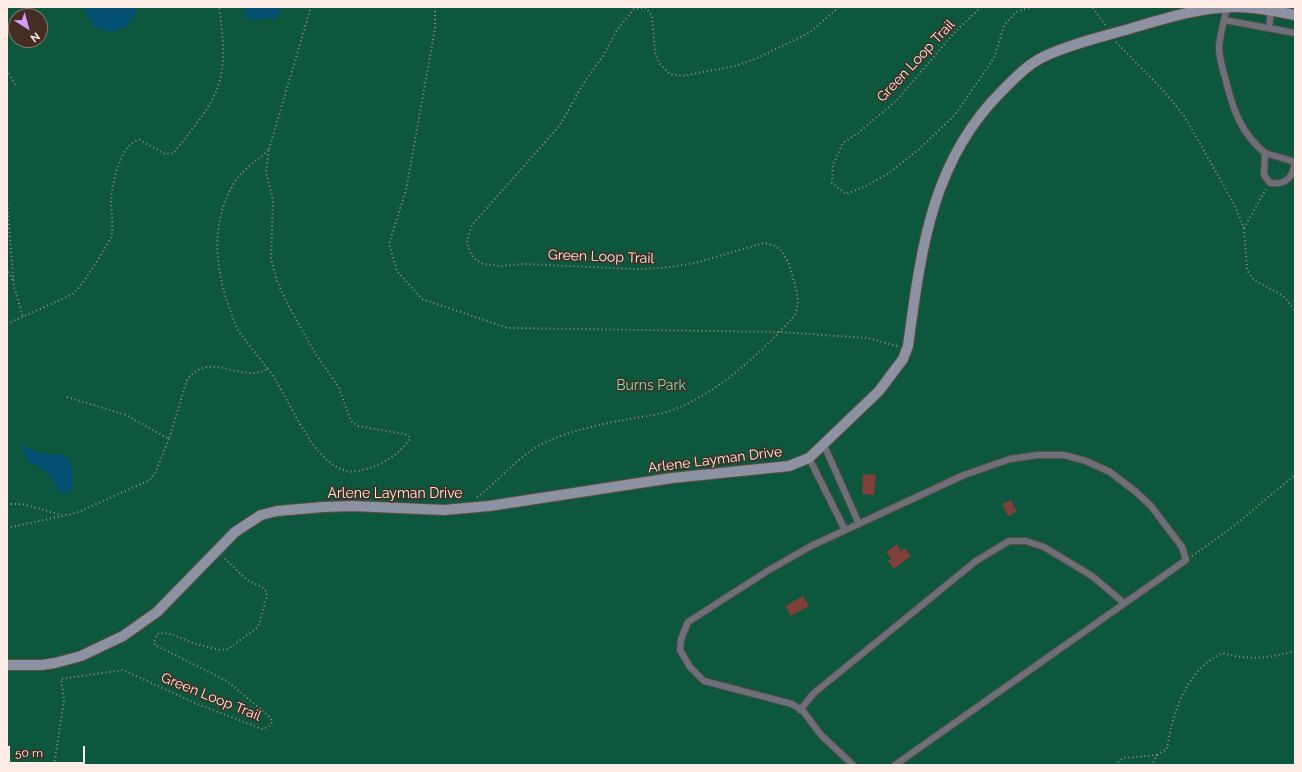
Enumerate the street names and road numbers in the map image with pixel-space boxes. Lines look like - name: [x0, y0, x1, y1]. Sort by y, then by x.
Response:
- street label: Green Loop Trail: [874, 16, 958, 106]
- street label: Green Loop Trail: [548, 247, 654, 267]
- street label: Arlene Layman Drive: [647, 443, 783, 477]
- street label: Arlene Layman Drive: [327, 486, 463, 502]
- street label: Green Loop Trail: [159, 669, 263, 725]

